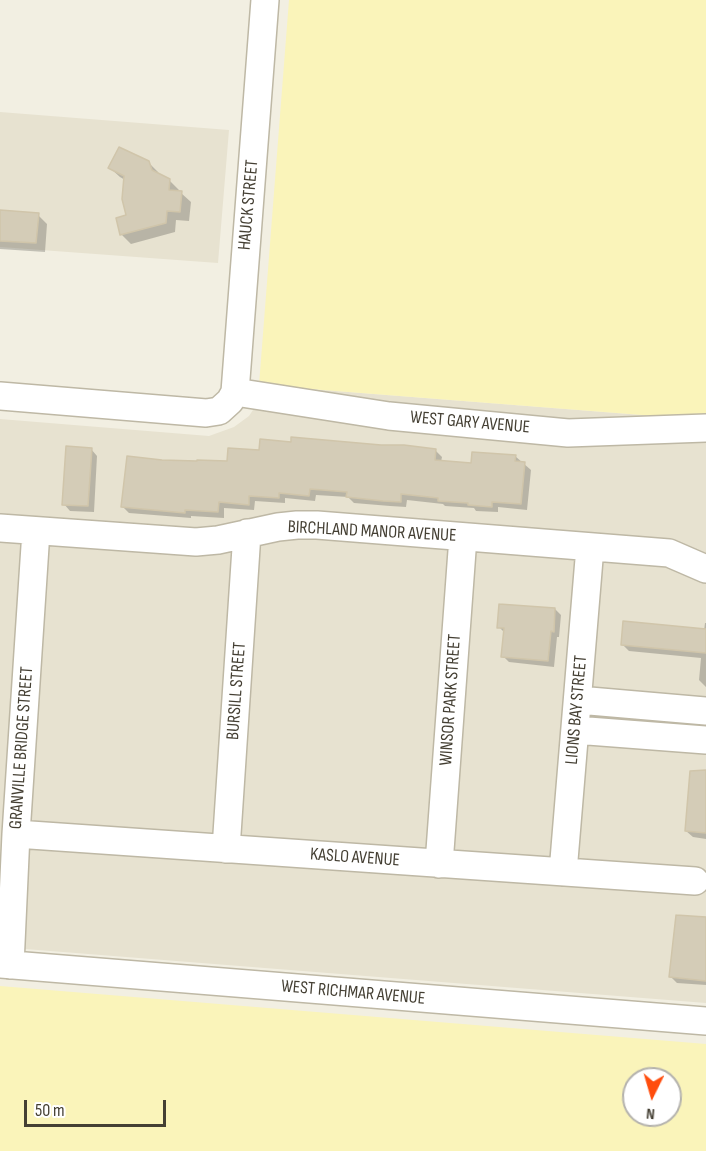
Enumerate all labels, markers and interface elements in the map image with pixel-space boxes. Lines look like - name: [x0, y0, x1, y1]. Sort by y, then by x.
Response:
- street label: HAUCK STREET: [234, 159, 264, 251]
- street label: WEST GARY AVENUE: [409, 407, 531, 439]
- street label: BIRCHLAND MANOR AVENUE: [287, 517, 457, 547]
- street label: WINSOR PARK STREET: [436, 633, 466, 767]
- street label: BURSILL STREET: [223, 641, 251, 741]
- street label: LIONS BAY STREET: [561, 655, 593, 765]
- street label: GRANVILLE BRIDGE STREET: [6, 666, 38, 830]
- street label: KASLO AVENUE: [309, 844, 401, 872]
- street label: WEST RICHMAR AVENUE: [280, 976, 426, 1010]
- north arrow: [622, 1067, 682, 1127]
- scale bar: [27, 1088, 170, 1126]
- text: 50 m: [35, 1100, 65, 1121]
- text: N: [645, 1104, 656, 1123]

